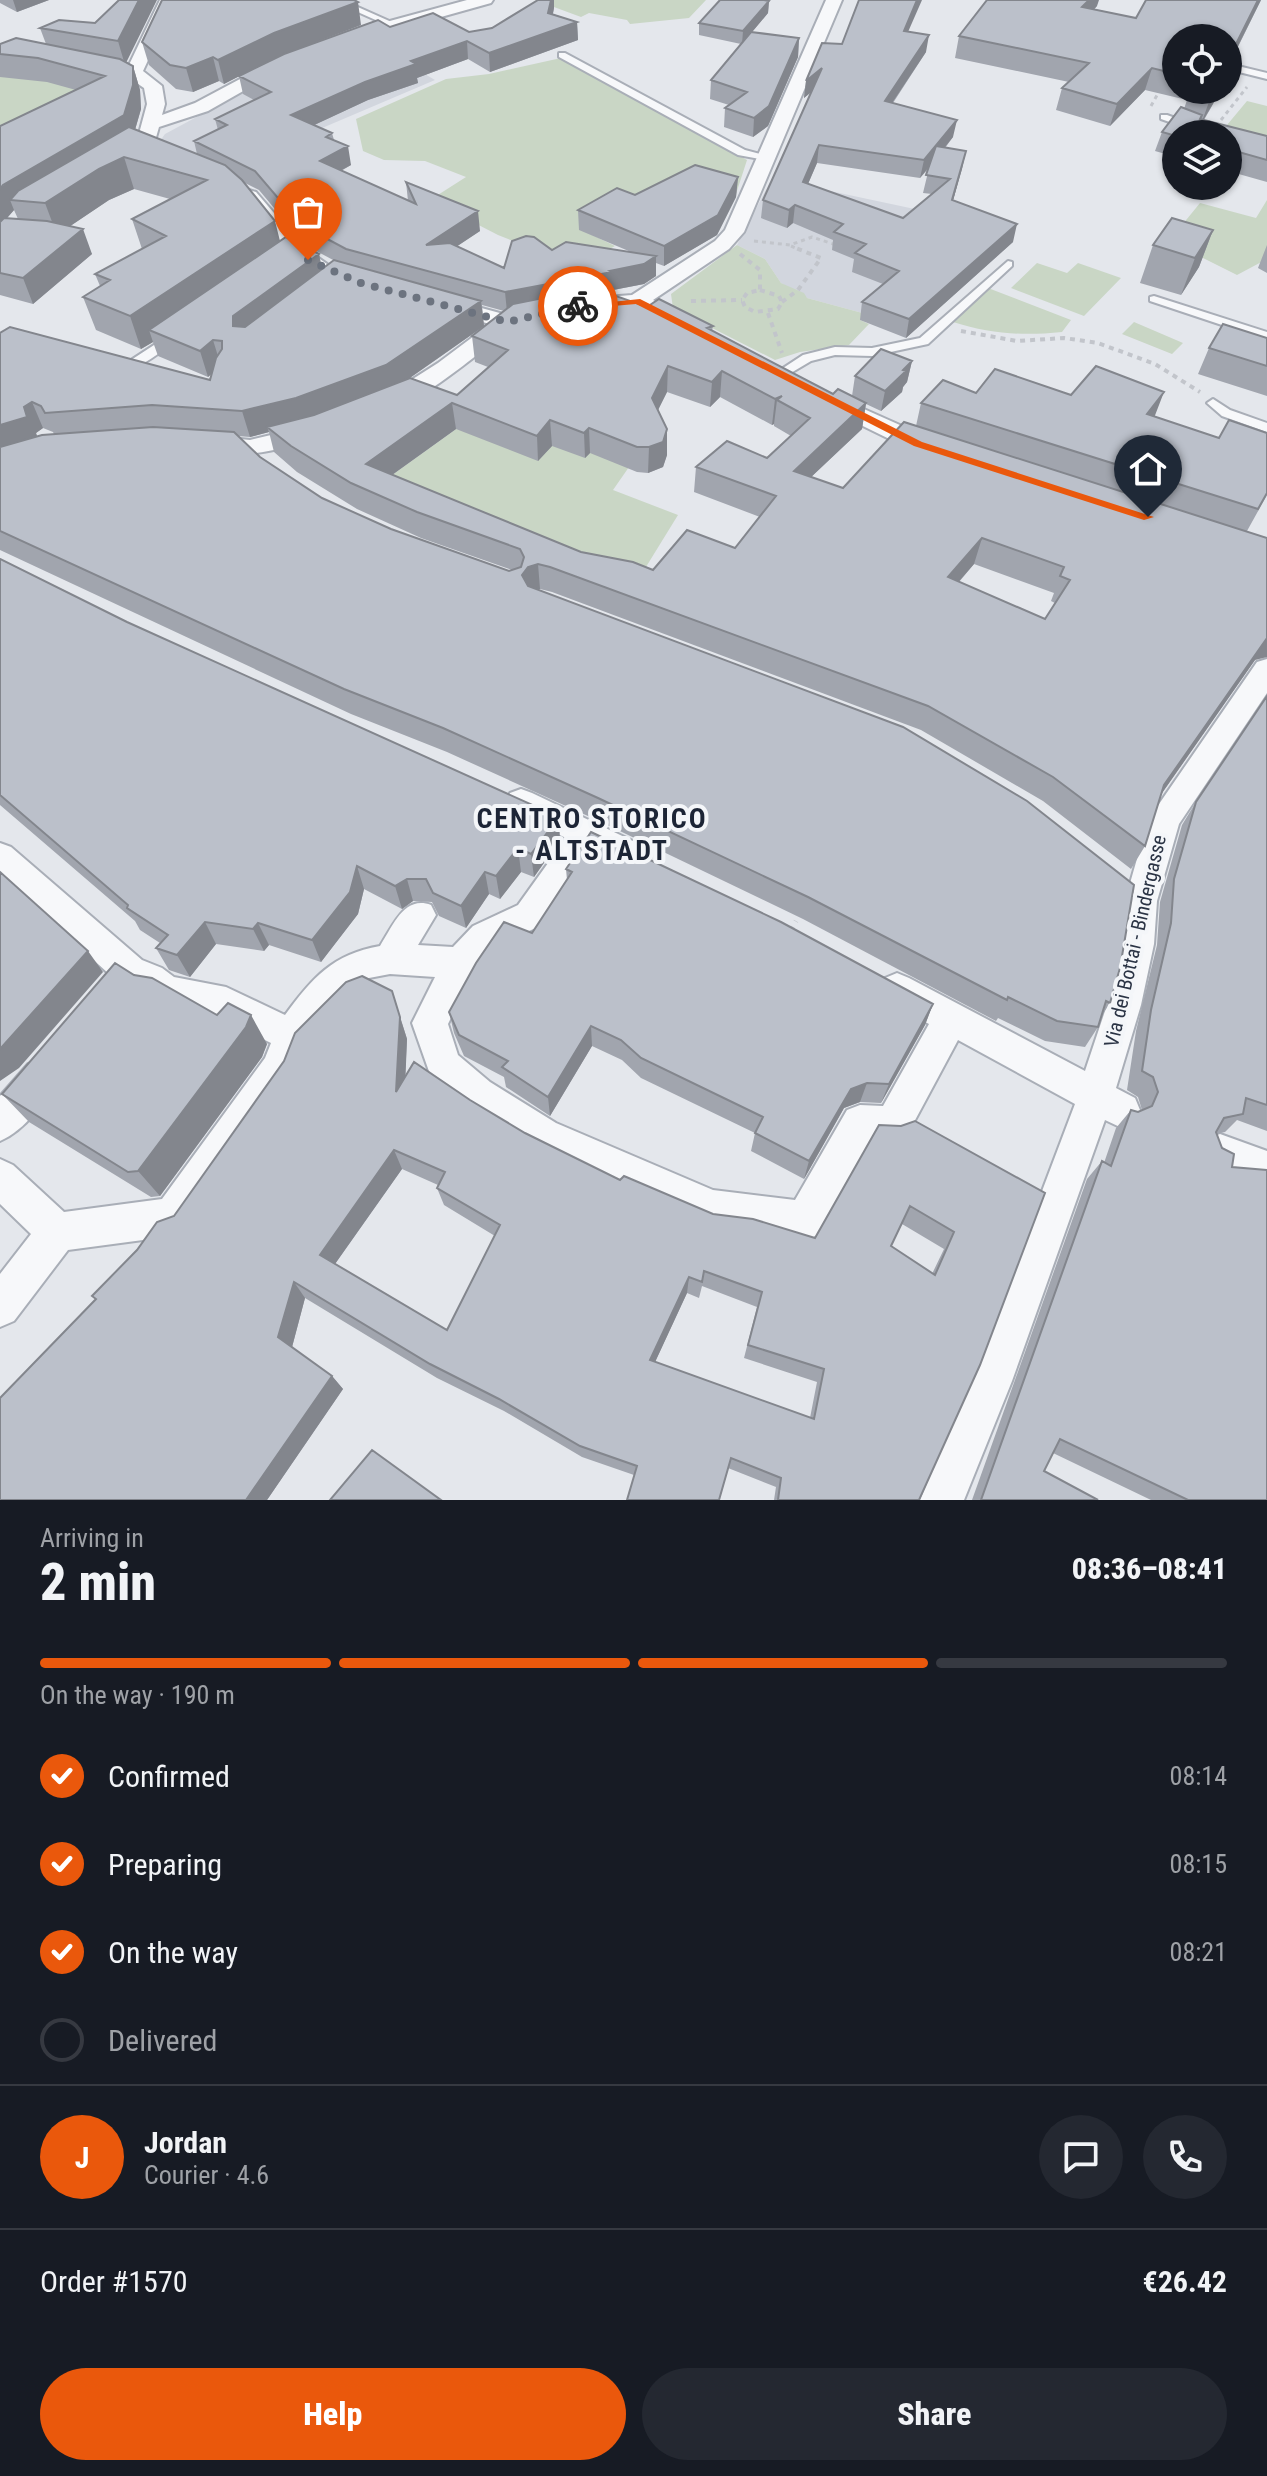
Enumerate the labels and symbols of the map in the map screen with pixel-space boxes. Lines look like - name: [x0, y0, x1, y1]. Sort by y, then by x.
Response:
- pin: [274, 178, 342, 260]
- courier: [538, 266, 618, 346]
- pin: [1114, 435, 1182, 517]
- district label: CENTRO STORICO - ALTSTADT: [476, 802, 708, 867]
- street label: Via dei Bottai - Bindergasse: [1099, 833, 1171, 1049]

